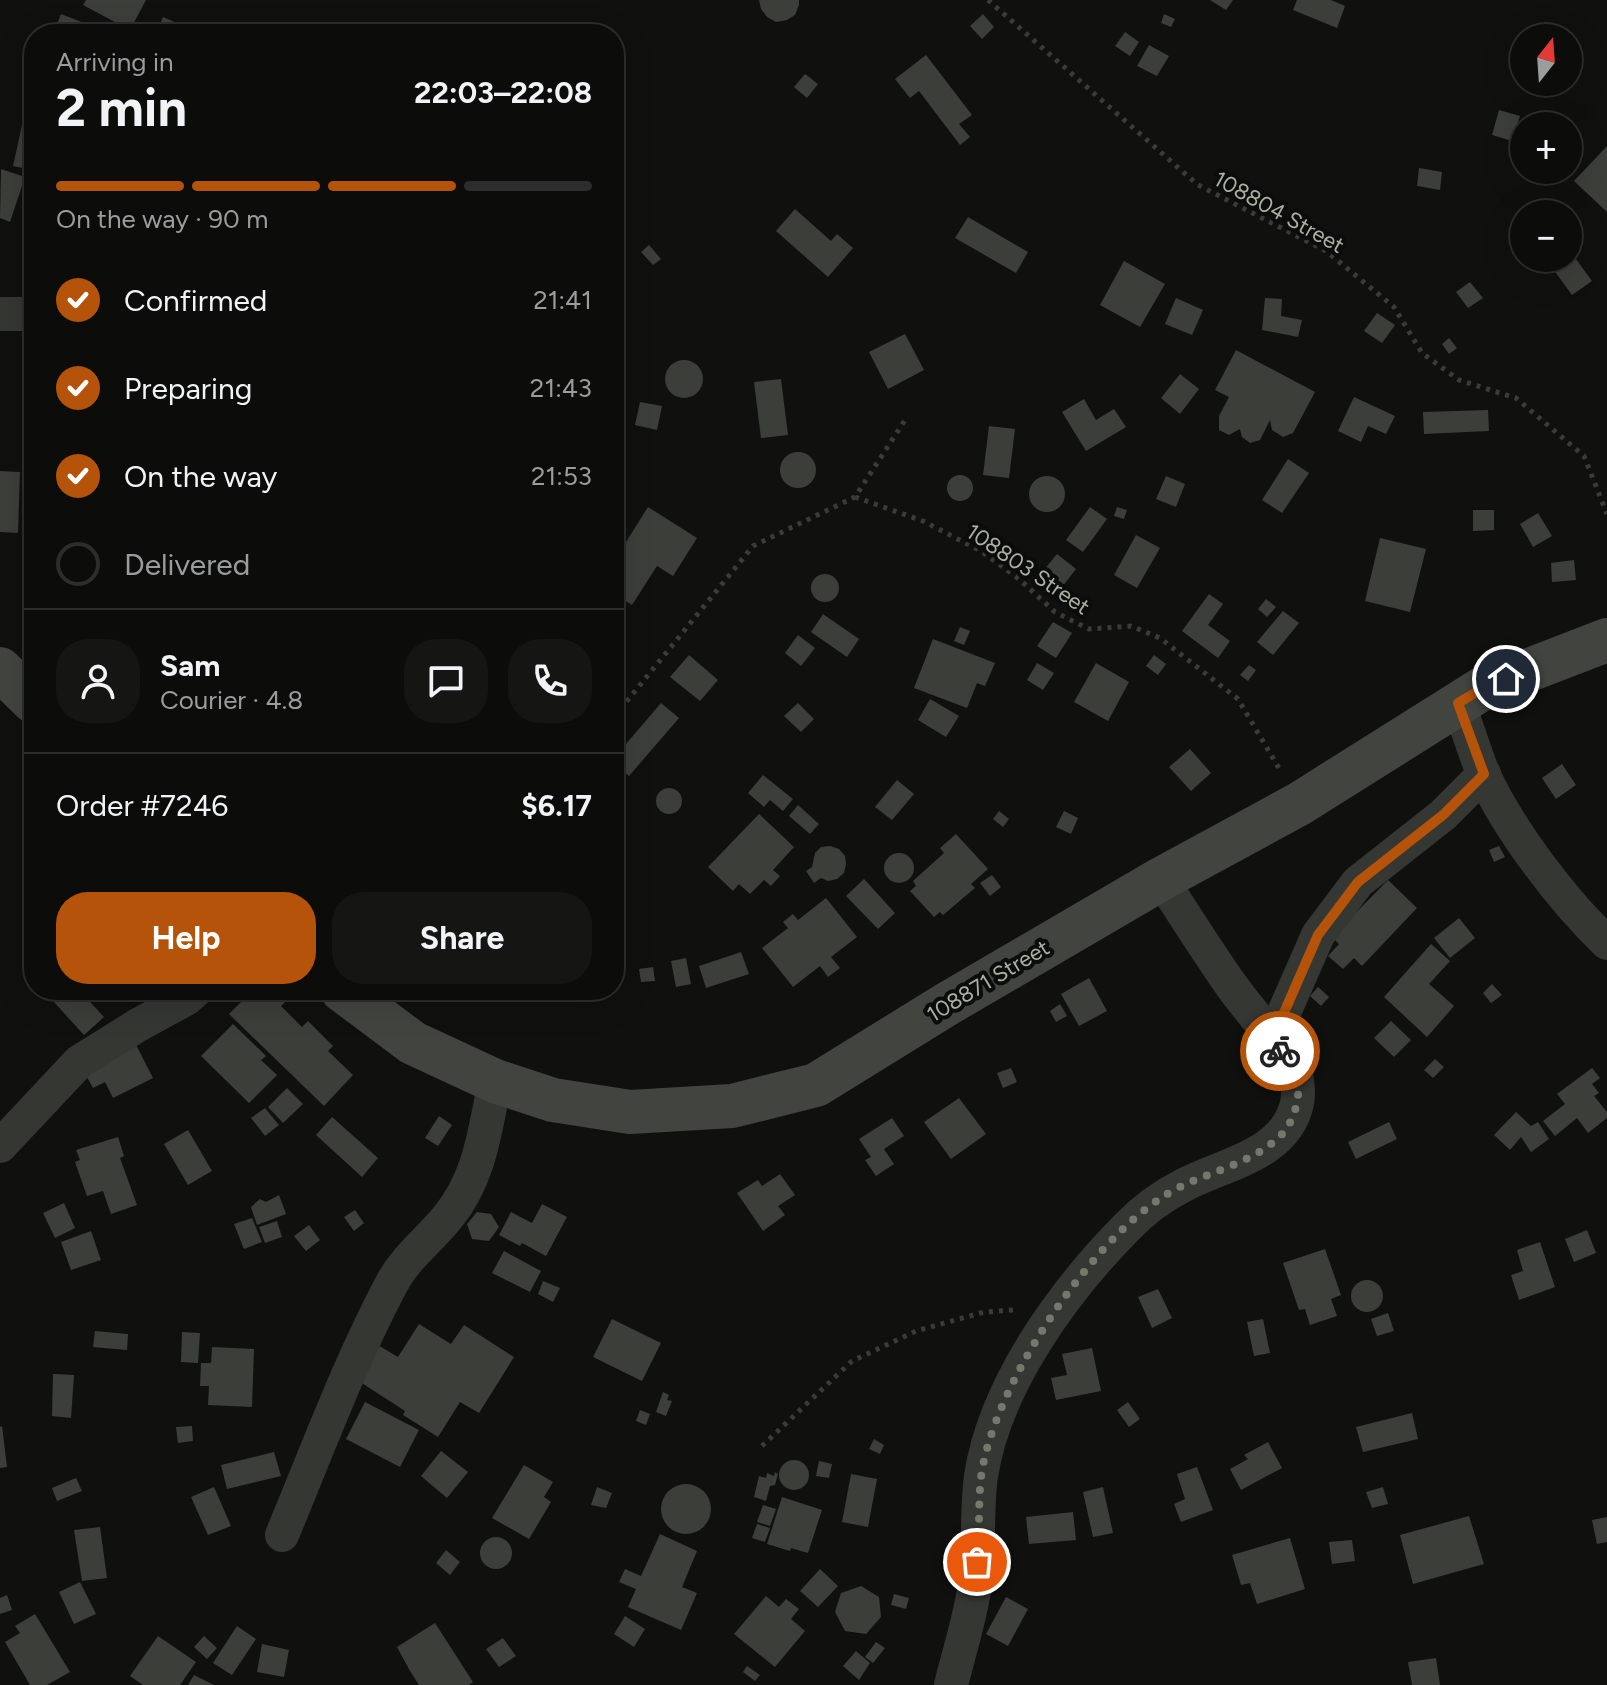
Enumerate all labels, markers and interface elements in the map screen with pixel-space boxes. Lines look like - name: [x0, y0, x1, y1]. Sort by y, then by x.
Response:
- north arrow: [1510, 24, 1582, 96]
- map controls: [1510, 24, 1582, 272]
- text: Arriving in: [56, 46, 174, 78]
- text: 22:03–22:08: [414, 74, 592, 111]
- text: 2 min: [56, 77, 187, 139]
- button: +: [1510, 112, 1582, 184]
- street label: 108804 Street: [1209, 165, 1349, 259]
- button: −: [1510, 200, 1582, 272]
- text: On the way · 90 m: [56, 203, 268, 235]
- icon: check: [56, 278, 100, 322]
- text: Confirmed: [124, 282, 267, 319]
- text: 21:41: [533, 284, 592, 316]
- icon: check: [56, 366, 100, 410]
- text: Preparing: [124, 370, 252, 407]
- text: 21:43: [530, 372, 592, 404]
- icon: check: [56, 454, 100, 498]
- text: On the way: [124, 458, 277, 495]
- text: 21:53: [531, 460, 592, 492]
- street label: 108803 Street: [961, 518, 1095, 620]
- text: Delivered: [124, 546, 250, 583]
- button: person: [56, 639, 140, 723]
- button: chat: [404, 639, 488, 723]
- button: phone: [508, 639, 592, 723]
- pin: [1472, 645, 1540, 713]
- text: Sam: [160, 647, 220, 684]
- icon: home: [1484, 657, 1528, 701]
- text: Courier · 4.8: [160, 684, 303, 716]
- text: Order #7246: [56, 787, 228, 824]
- text: $6.17: [521, 787, 592, 824]
- button: Help: [56, 892, 316, 984]
- button: Share: [332, 892, 592, 984]
- street label: 108871 Street: [922, 934, 1054, 1028]
- courier: [1240, 1011, 1320, 1091]
- icon: bike: [1258, 1029, 1302, 1073]
- pin: [943, 1528, 1011, 1596]
- icon: bag: [955, 1540, 999, 1584]

